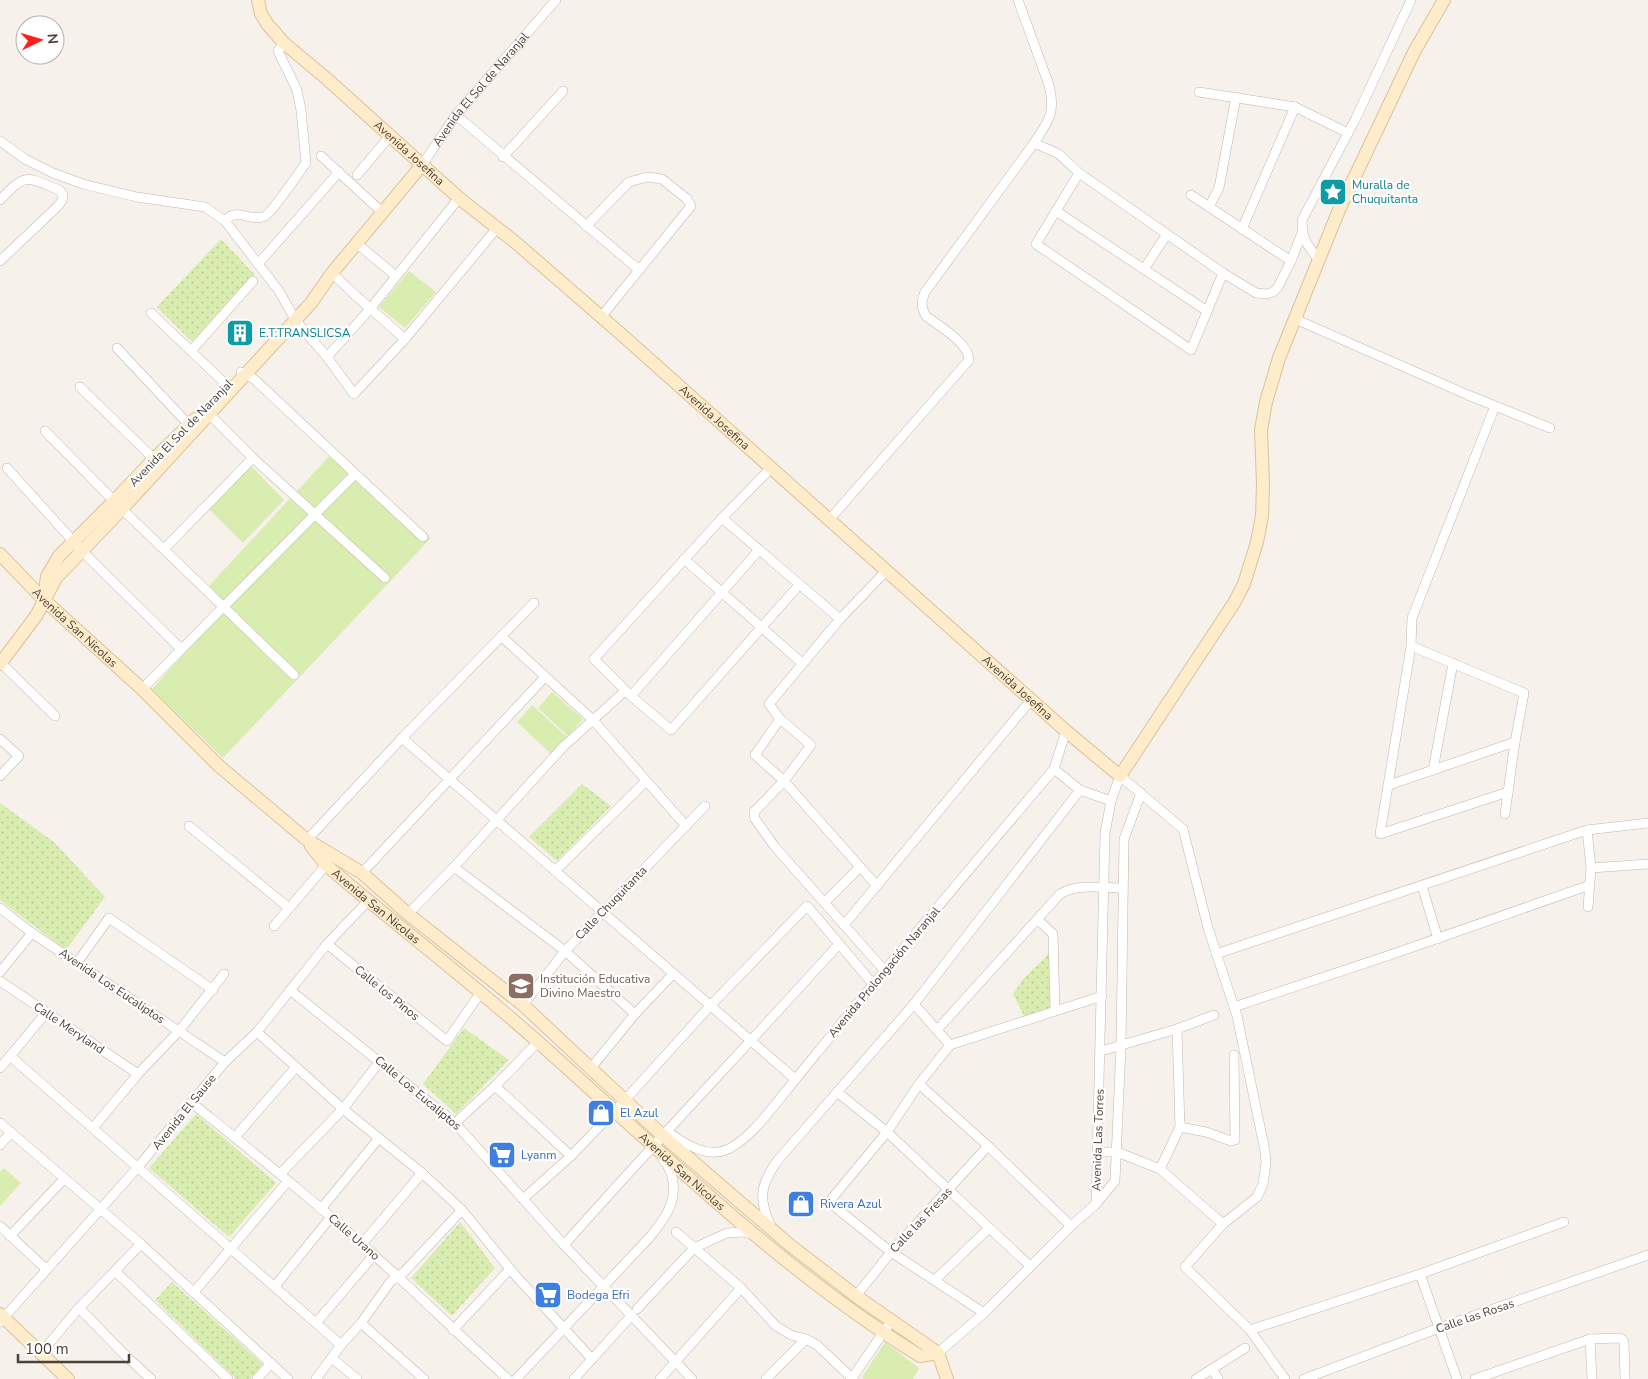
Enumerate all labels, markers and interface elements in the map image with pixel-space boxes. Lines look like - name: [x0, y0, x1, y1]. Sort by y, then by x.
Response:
- north arrow: [15, 15, 65, 65]
- street label: Avenida El Sol de Naranjal: [429, 29, 533, 149]
- text: N: [43, 33, 62, 45]
- street label: Avenida Josefina: [370, 117, 448, 189]
- place icon: Muralla de Chuquitanta: [1318, 177, 1348, 207]
- place label: Muralla de Chuquitanta: [1352, 177, 1418, 207]
- building icon: E.T.TRANSLICSA: [225, 318, 255, 348]
- place label: E.T.TRANSLICSA: [259, 325, 351, 341]
- street label: Avenida El Sol de Naranjal: [126, 376, 237, 490]
- street label: Avenida Josefina: [676, 382, 753, 453]
- street label: Avenida San Nicolas: [29, 585, 121, 671]
- street label: Avenida Josefina: [979, 652, 1056, 723]
- street label: Calle Chuquitanta: [572, 863, 650, 943]
- street label: Avenida San Nicolas: [328, 865, 424, 948]
- street label: Avenida Prolongación Naranjal: [825, 903, 944, 1041]
- street label: Avenida Los Eucaliptos: [56, 945, 168, 1028]
- street label: Calle los Pinos: [351, 962, 423, 1024]
- school or university icon: Institución Educativa Divino Maestro: [506, 971, 536, 1001]
- place label: Institución Educativa Divino Maestro: [540, 971, 650, 1001]
- street label: Calle Meryland: [31, 998, 107, 1058]
- street label: Calle Los Eucaliptos: [371, 1052, 465, 1134]
- street label: Avenida El Sause: [148, 1071, 220, 1153]
- street label: Avenida Las Torres: [1088, 1088, 1108, 1191]
- shop icon: El Azul: [586, 1098, 616, 1128]
- place label: El Azul: [620, 1105, 659, 1121]
- street label: Avenida San Nicolas: [635, 1129, 729, 1214]
- supermarket icon: Lyanm: [487, 1140, 517, 1170]
- place label: Lyanm: [521, 1147, 557, 1163]
- street label: Calle las Fresas: [886, 1183, 956, 1256]
- shop icon: Rivera Azul: [786, 1189, 816, 1219]
- place label: Rivera Azul: [820, 1196, 882, 1212]
- street label: Calle Urano: [325, 1210, 383, 1264]
- supermarket icon: Bodega Efri: [533, 1280, 563, 1310]
- place label: Bodega Efri: [567, 1287, 630, 1303]
- street label: Calle las Rosas: [1434, 1295, 1517, 1337]
- scale bar: [18, 1332, 129, 1364]
- text: 100 m: [25, 1339, 69, 1359]

